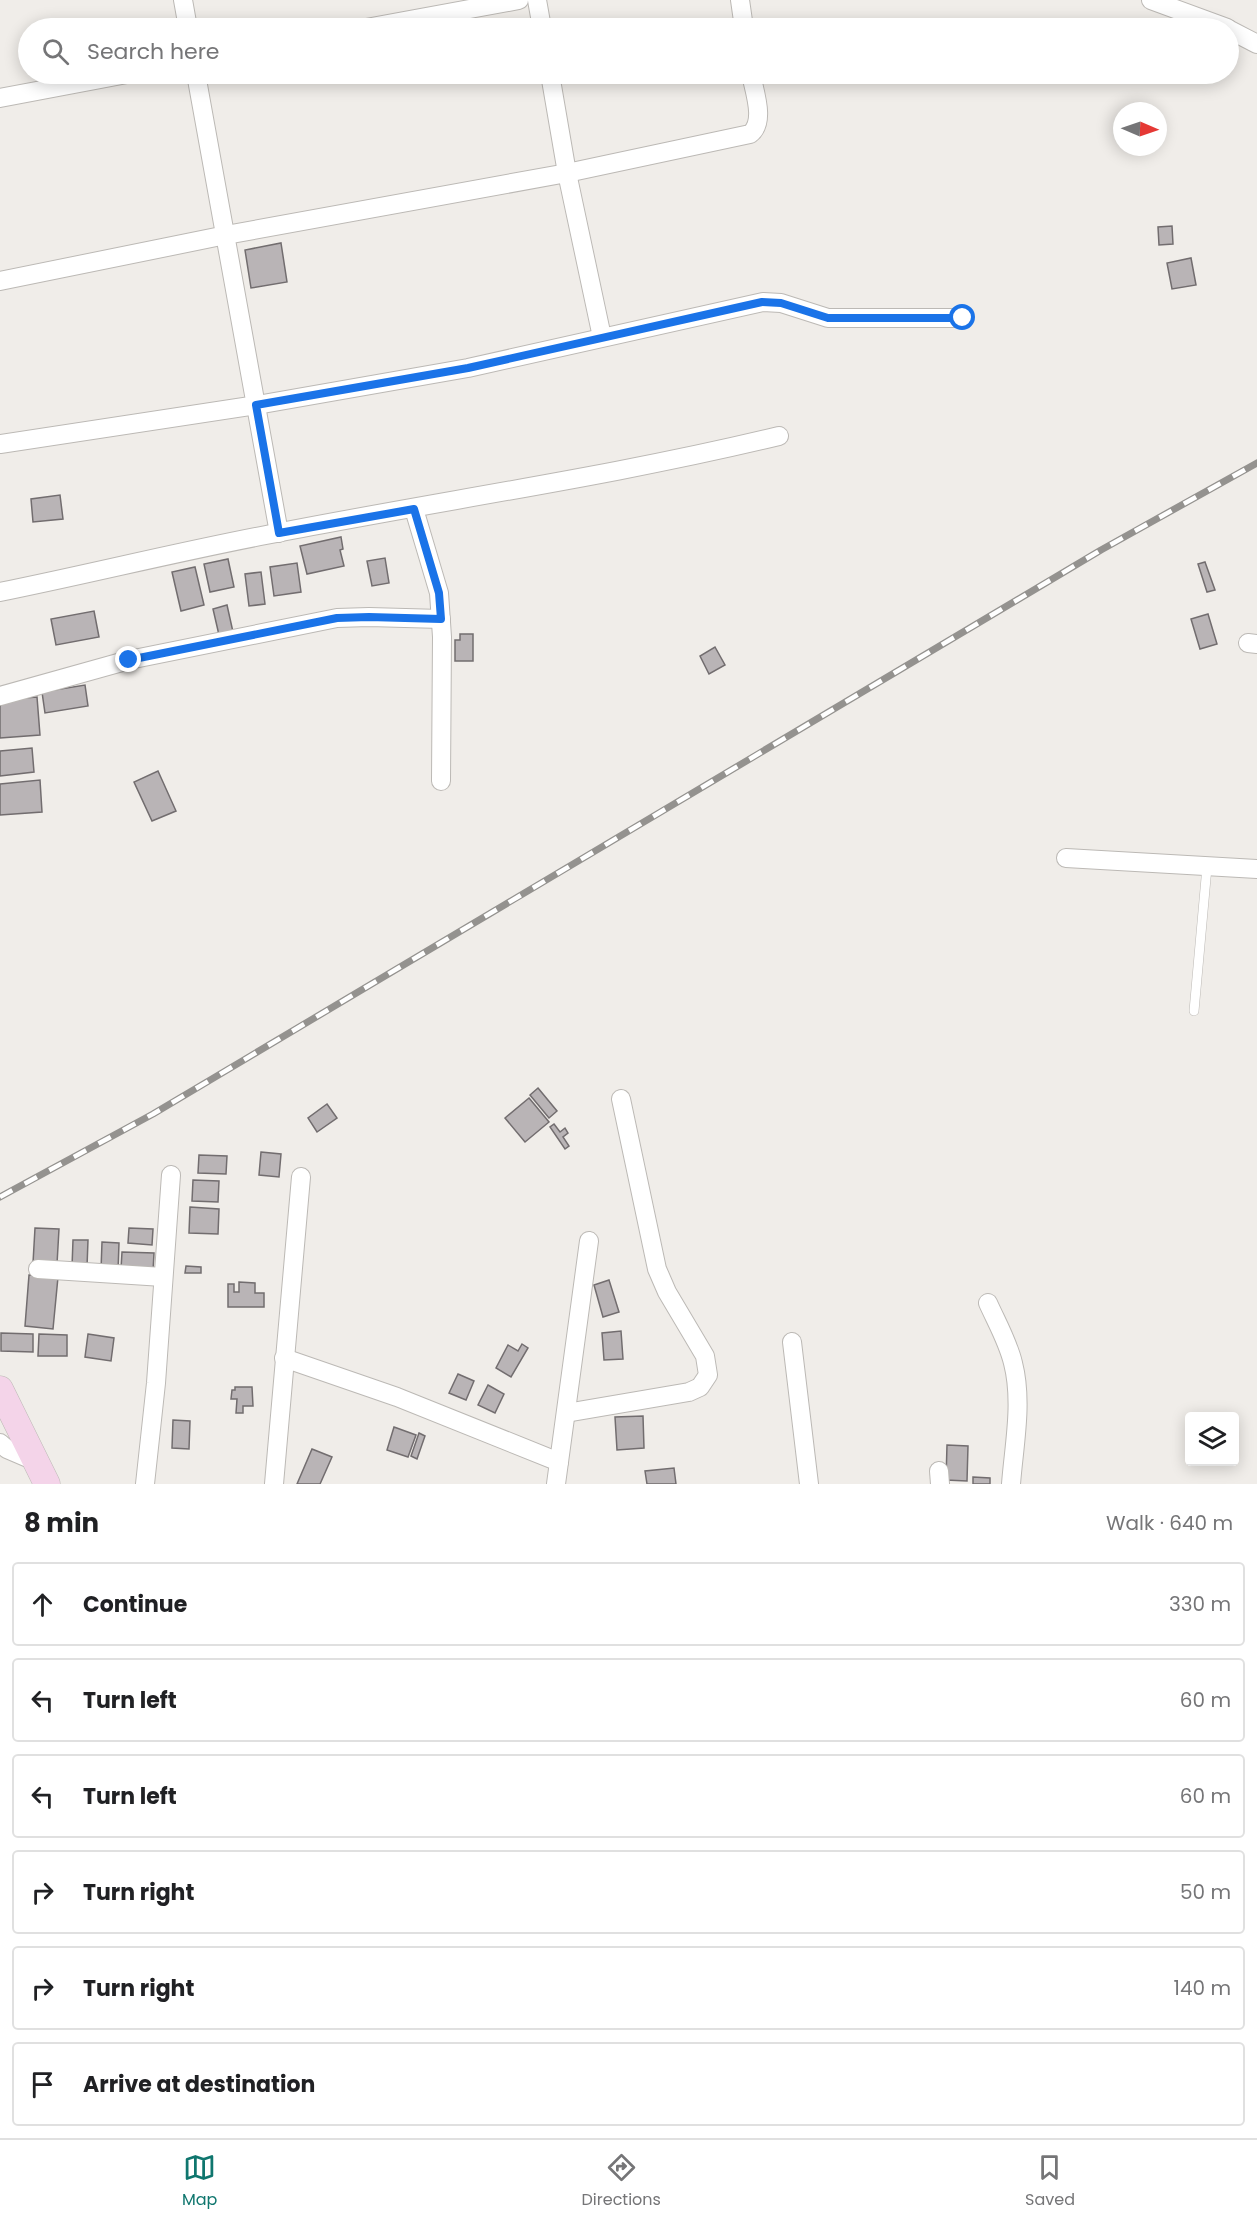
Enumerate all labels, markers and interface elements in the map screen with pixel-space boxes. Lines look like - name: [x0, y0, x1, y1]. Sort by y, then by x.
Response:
- search box: [18, 18, 1239, 84]
- icon: search: [39, 35, 72, 68]
- text: Search here: [87, 36, 220, 67]
- north arrow: [1113, 102, 1167, 156]
- route start: [949, 304, 975, 330]
- route end: [115, 646, 141, 672]
- map controls: [1185, 1412, 1239, 1466]
- button: layers: [1185, 1412, 1239, 1466]
- text: 8 min: [24, 1505, 99, 1541]
- text: Walk · 640 m: [1106, 1509, 1233, 1537]
- icon: ahead: [26, 1588, 59, 1621]
- text: Continue: [83, 1589, 187, 1620]
- text: 330 m: [1169, 1590, 1231, 1618]
- icon: left: [26, 1684, 59, 1717]
- text: Turn left: [83, 1685, 177, 1716]
- text: 60 m: [1180, 1686, 1231, 1714]
- icon: left: [26, 1780, 59, 1813]
- text: Turn left: [83, 1781, 177, 1812]
- text: 60 m: [1180, 1782, 1231, 1810]
- icon: right: [26, 1876, 59, 1909]
- text: Turn right: [83, 1877, 194, 1908]
- text: 50 m: [1180, 1878, 1231, 1906]
- icon: right: [26, 1972, 59, 2005]
- text: Turn right: [83, 1973, 194, 2004]
- text: 140 m: [1174, 1974, 1231, 2002]
- icon: arrive: [26, 2068, 59, 2101]
- text: Arrive at destination: [83, 2069, 315, 2100]
- tab: Map: [182, 2151, 217, 2212]
- tab: Directions: [582, 2151, 661, 2212]
- tab: Saved: [1025, 2151, 1075, 2212]

